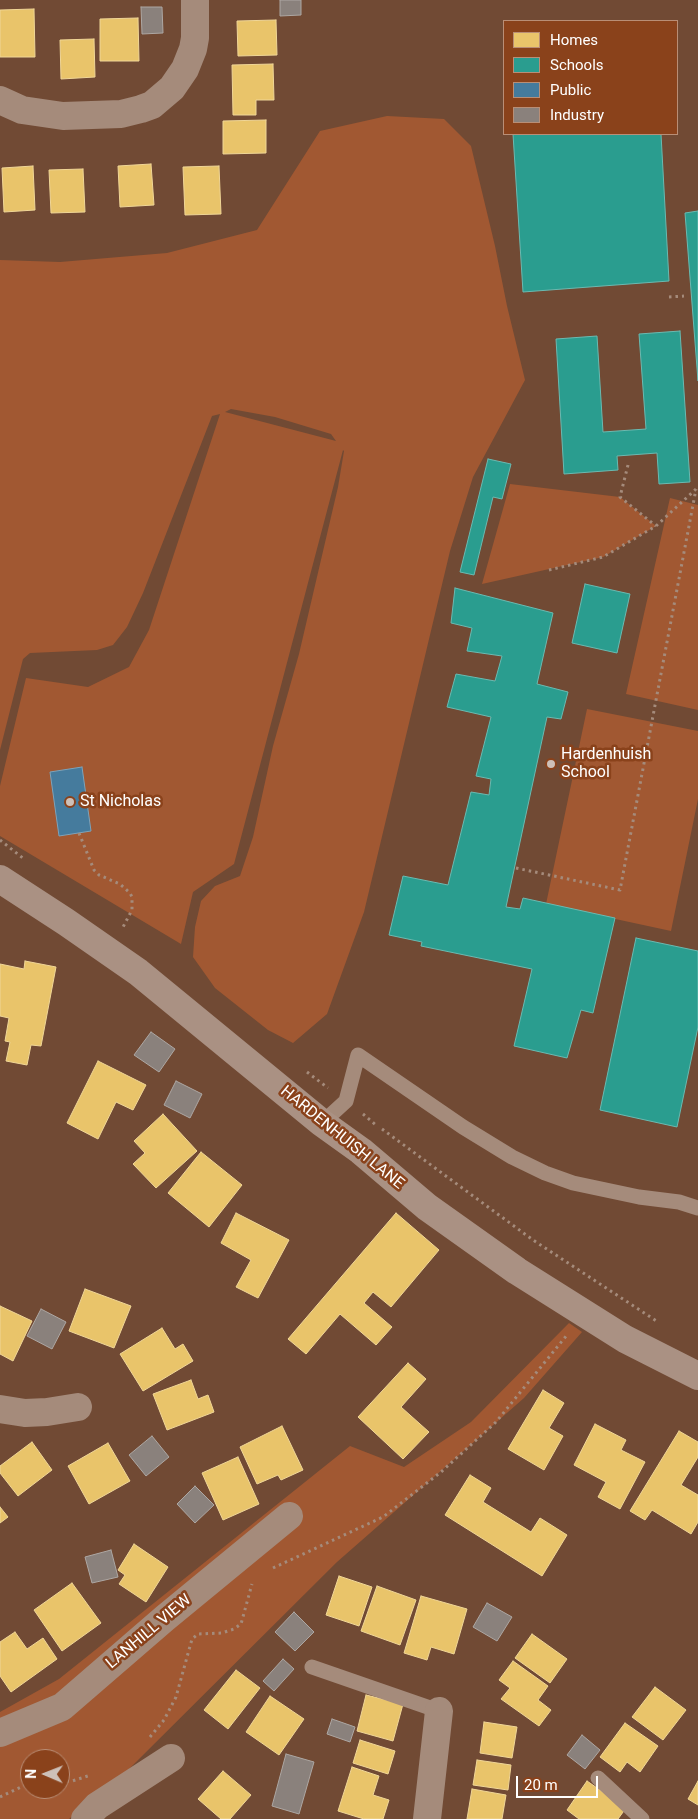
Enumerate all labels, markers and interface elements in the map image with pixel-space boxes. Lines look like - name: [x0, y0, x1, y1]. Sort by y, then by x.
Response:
- legend: [503, 20, 678, 135]
- text: Homes: [550, 31, 598, 49]
- text: Schools: [550, 56, 604, 74]
- text: Public: [550, 81, 591, 99]
- text: Industry: [550, 106, 604, 124]
- place label: Hardenhuish School: [561, 745, 651, 783]
- marker: Hardenhuish School: [545, 758, 557, 770]
- place label: St Nicholas: [80, 792, 161, 812]
- marker: St Nicholas: [64, 796, 76, 808]
- street label: HARDENHUISH LANE: [276, 1082, 408, 1194]
- street label: LANHILL VIEW: [102, 1591, 196, 1673]
- north arrow: [20, 1749, 70, 1799]
- scale bar: [518, 1766, 600, 1798]
- text: N: [23, 1769, 39, 1779]
- text: 20 m: [524, 1776, 558, 1794]

